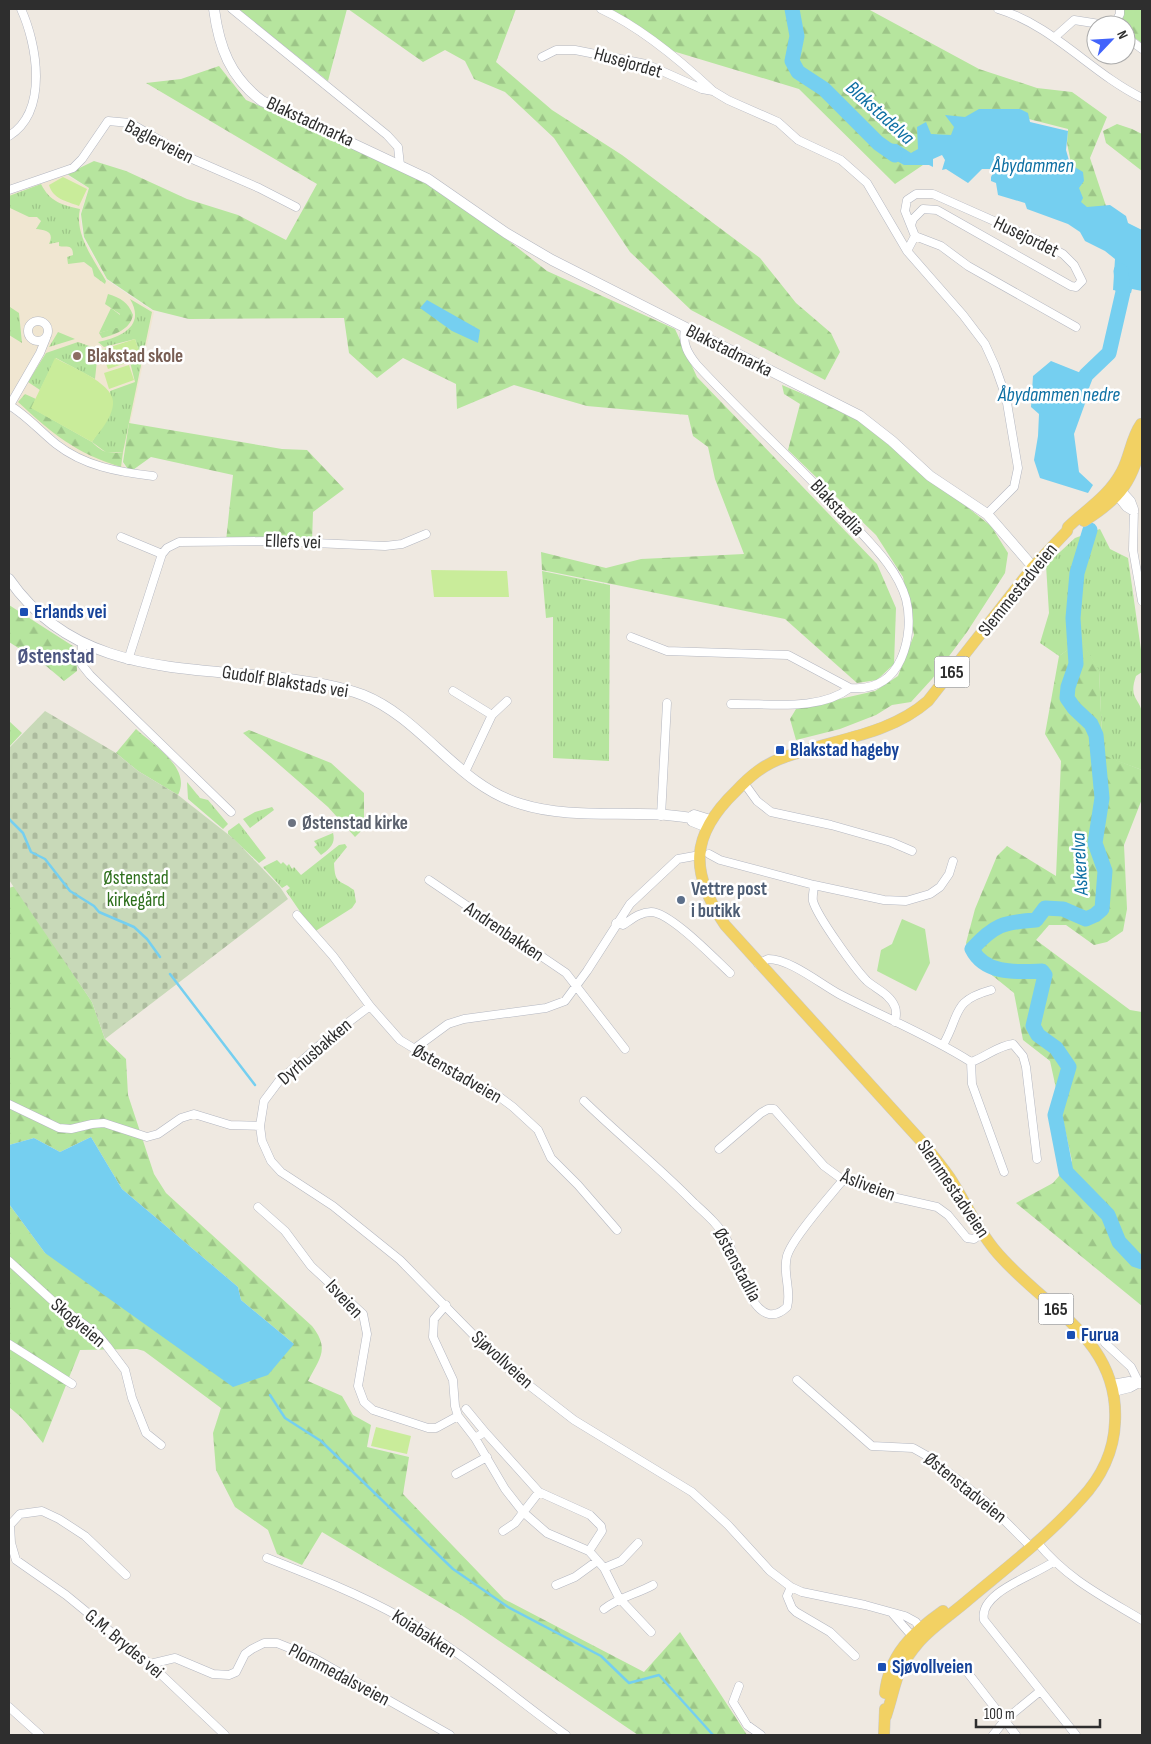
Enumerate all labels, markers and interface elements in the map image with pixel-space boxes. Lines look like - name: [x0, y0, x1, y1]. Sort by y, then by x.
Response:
- north arrow: [1086, 15, 1136, 65]
- text: N: [1113, 28, 1132, 42]
- street label: Husejordet: [591, 42, 665, 84]
- water label: Blakstadelva: [841, 76, 919, 150]
- street label: Blakstadmarka: [263, 92, 357, 152]
- street label: Baglerveien: [121, 115, 197, 169]
- water label: Åbydammen: [991, 154, 1074, 178]
- street label: Husejordet: [990, 211, 1063, 263]
- street label: Blakstadmarka: [682, 320, 776, 382]
- place label: Blakstad skole: [87, 345, 183, 368]
- marker: Blakstad skole: [71, 350, 83, 362]
- water label: Åbydammen nedre: [997, 383, 1120, 407]
- street label: Blakstadlia: [805, 475, 869, 541]
- street label: Ellefs vei: [264, 530, 322, 554]
- street label: Slemmestadveien: [973, 539, 1063, 641]
- place label: Erlands vei: [34, 601, 107, 624]
- marker: Erlands vei: [18, 606, 30, 618]
- district label: Østenstad: [18, 644, 94, 669]
- road number: 165: [934, 656, 970, 688]
- street label: Gudolf Blakstads vei: [220, 661, 350, 703]
- place label: Blakstad hageby: [790, 739, 899, 762]
- marker: Blakstad hageby: [774, 744, 786, 756]
- place label: Østenstad kirke: [302, 812, 408, 835]
- marker: Østenstad kirke: [286, 817, 298, 829]
- water label: Askerelva: [1066, 832, 1094, 897]
- park label: Østenstad kirkegård: [103, 867, 169, 912]
- place label: Vettre post i butikk: [691, 878, 767, 923]
- marker: Vettre post i butikk: [675, 894, 687, 906]
- street label: Andrenbakken: [459, 897, 548, 967]
- street label: Dyrhusbakken: [273, 1014, 357, 1090]
- street label: Østenstadveien: [408, 1039, 506, 1109]
- street label: Slemmestadveien: [912, 1136, 994, 1242]
- street label: Åsliveien: [837, 1165, 899, 1207]
- street label: Østenstadlia: [708, 1224, 766, 1306]
- street label: Isveien: [320, 1275, 368, 1323]
- street label: Skogveien: [46, 1294, 110, 1352]
- road number: 165: [1038, 1294, 1074, 1325]
- place label: Furua: [1081, 1324, 1119, 1347]
- street label: Sjøvollveien: [466, 1326, 538, 1394]
- marker: Furua: [1065, 1329, 1077, 1341]
- street label: Østenstadveien: [919, 1448, 1011, 1528]
- street label: G.M. Brydes vei: [80, 1604, 168, 1684]
- street label: Koiabakken: [387, 1605, 461, 1663]
- street label: Plommedalsveien: [285, 1639, 393, 1711]
- place label: Sjøvollveien: [892, 1656, 973, 1679]
- marker: Sjøvollveien: [876, 1661, 888, 1673]
- scale bar: [976, 1696, 1100, 1728]
- text: 100 m: [984, 1705, 1015, 1724]

